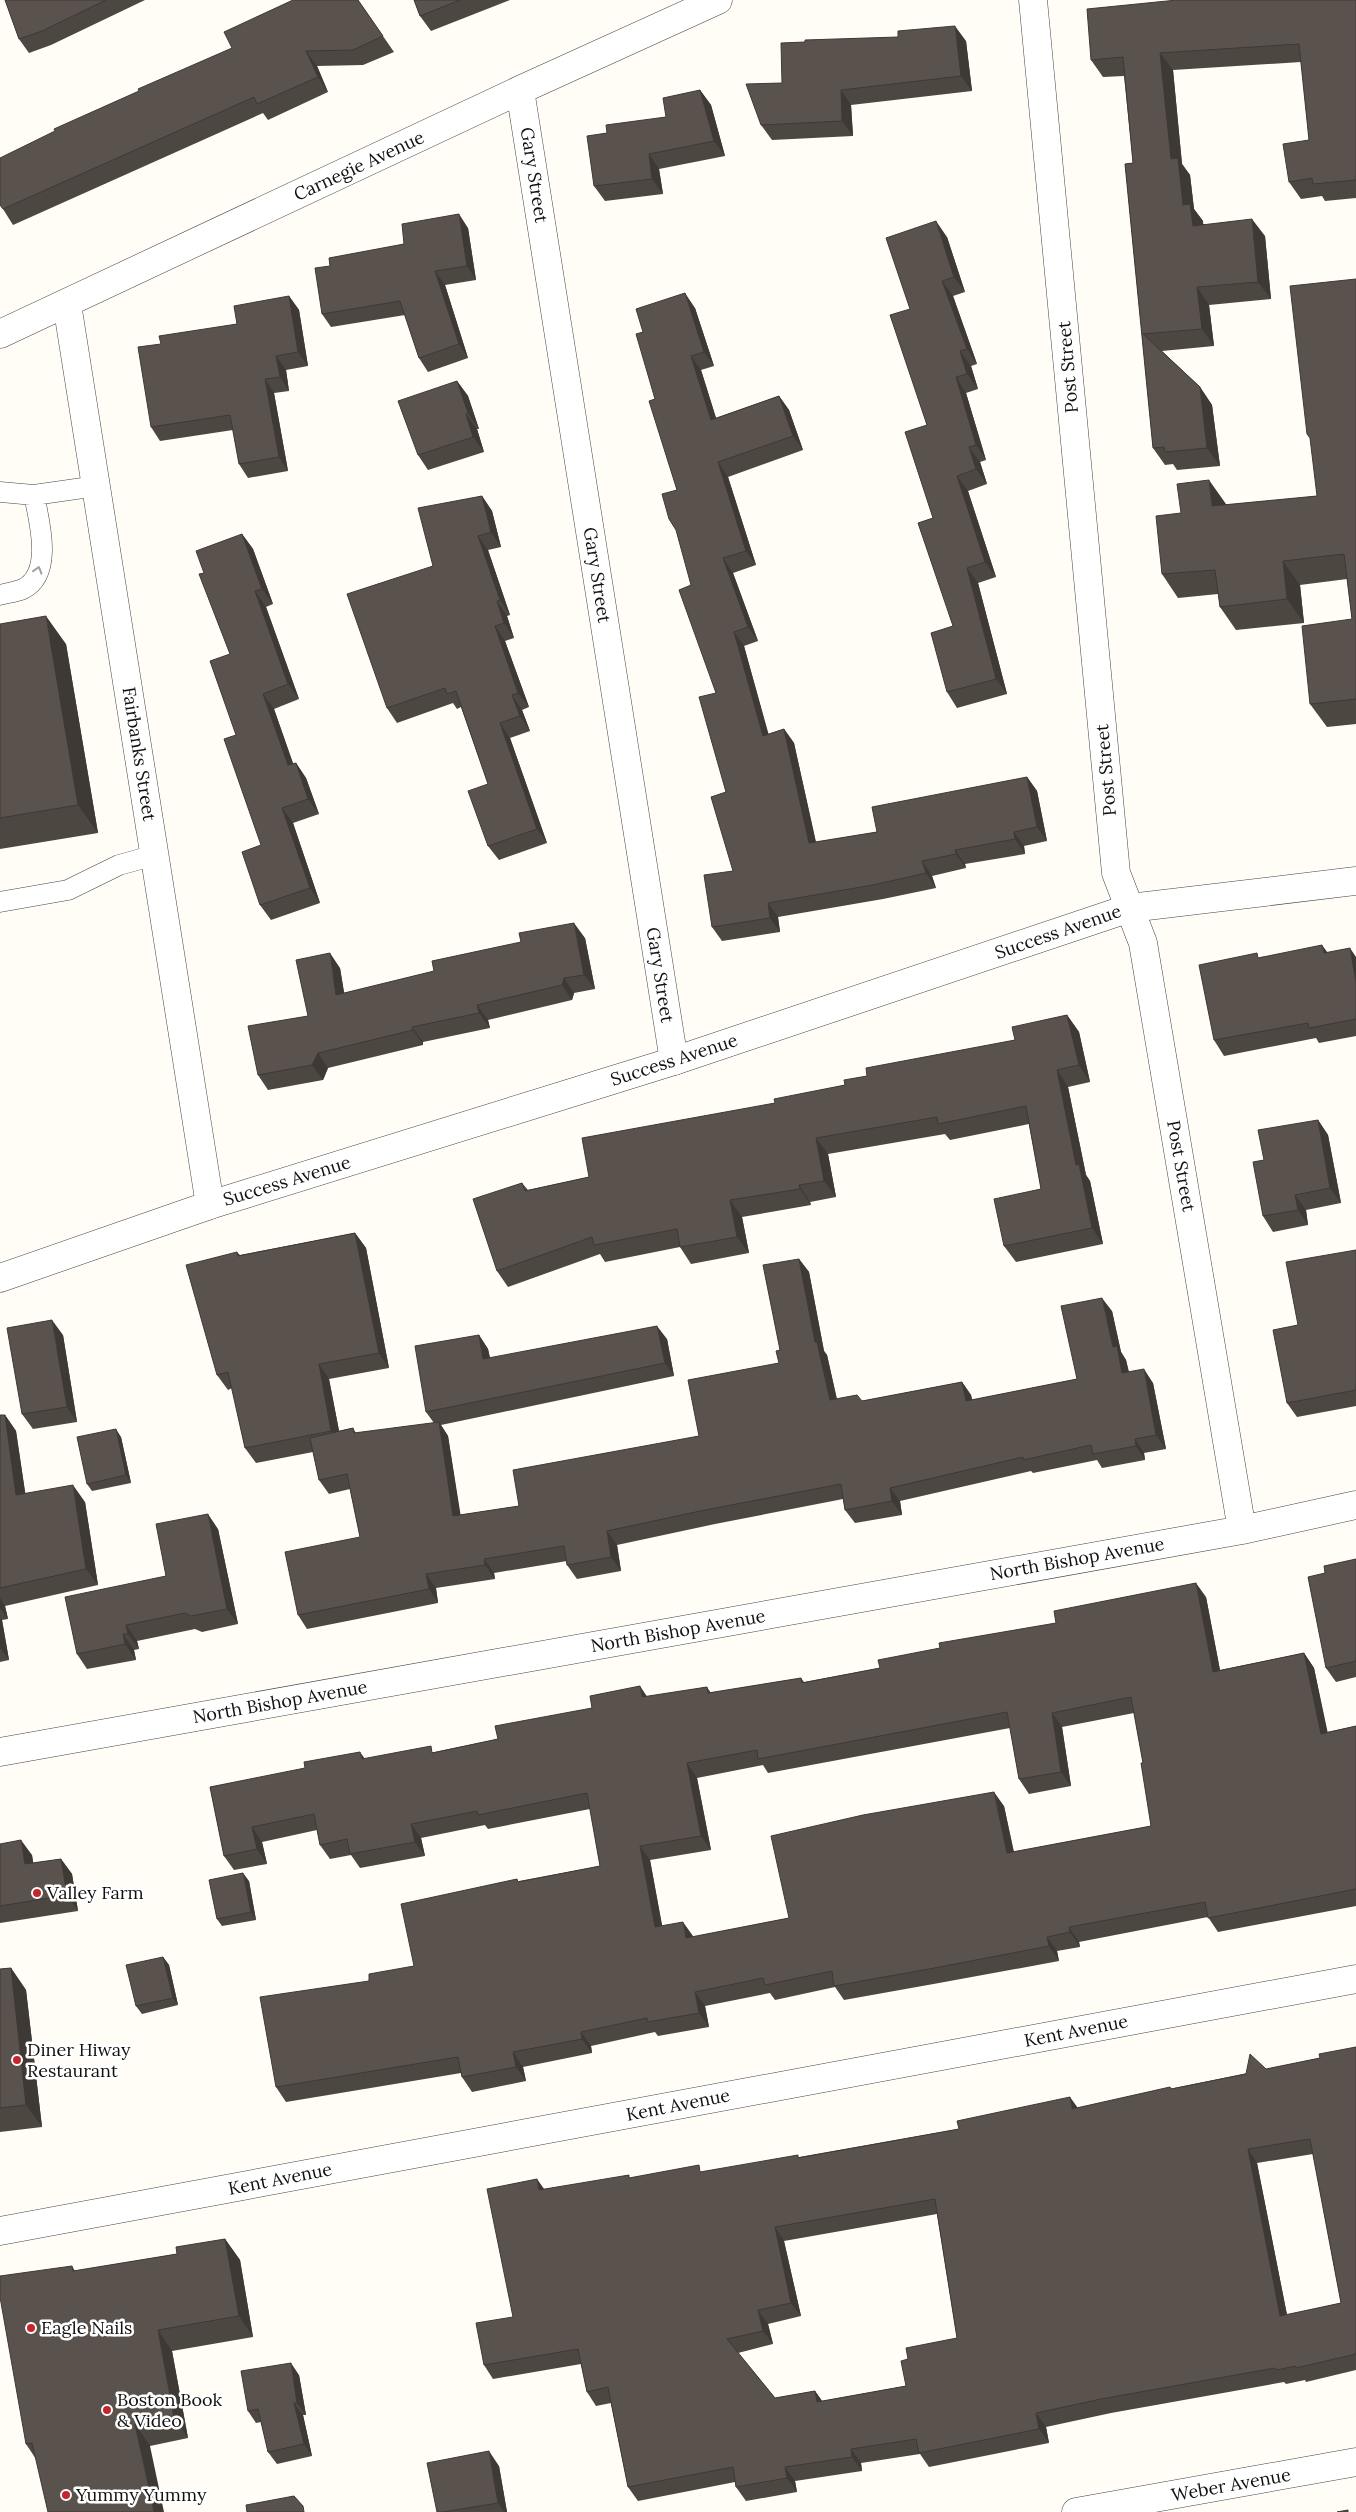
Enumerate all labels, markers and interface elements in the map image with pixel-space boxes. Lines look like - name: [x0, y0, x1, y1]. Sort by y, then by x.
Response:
- street label: Carnegie Avenue: [290, 125, 428, 206]
- street label: Gary Street: [516, 126, 553, 224]
- street label: Post Street: [1052, 320, 1083, 414]
- street label: Gary Street: [579, 526, 616, 624]
- one-way arrow: [32, 566, 42, 575]
- street label: Fairbanks Street: [118, 685, 161, 823]
- street label: Post Street: [1090, 723, 1121, 817]
- street label: Success Avenue: [992, 899, 1124, 964]
- street label: Gary Street: [642, 926, 679, 1024]
- street label: Success Avenue: [607, 1028, 740, 1091]
- street label: Post Street: [1162, 1118, 1201, 1213]
- street label: Success Avenue: [220, 1150, 354, 1211]
- street label: North Bishop Avenue: [988, 1532, 1166, 1585]
- street label: North Bishop Avenue: [589, 1604, 767, 1657]
- street label: North Bishop Avenue: [191, 1675, 369, 1728]
- place label: Valley Farm: [46, 1881, 144, 1904]
- marker: Valley Farm: [31, 1887, 43, 1899]
- street label: Kent Avenue: [1022, 2009, 1130, 2052]
- place label: Diner Hiway Restaurant: [27, 2038, 131, 2082]
- marker: Diner Hiway Restaurant: [11, 2054, 23, 2066]
- street label: Kent Avenue: [624, 2083, 732, 2126]
- street label: Kent Avenue: [226, 2157, 334, 2200]
- place label: Eagle Nails: [41, 2316, 132, 2339]
- marker: Eagle Nails: [25, 2322, 37, 2334]
- place label: Boston Book & Video: [117, 2388, 222, 2432]
- marker: Boston Book & Video: [101, 2404, 113, 2416]
- street label: Weber Avenue: [1169, 2463, 1293, 2506]
- place label: Yummy Yummy: [75, 2483, 207, 2506]
- marker: Yummy Yummy: [60, 2489, 72, 2501]

